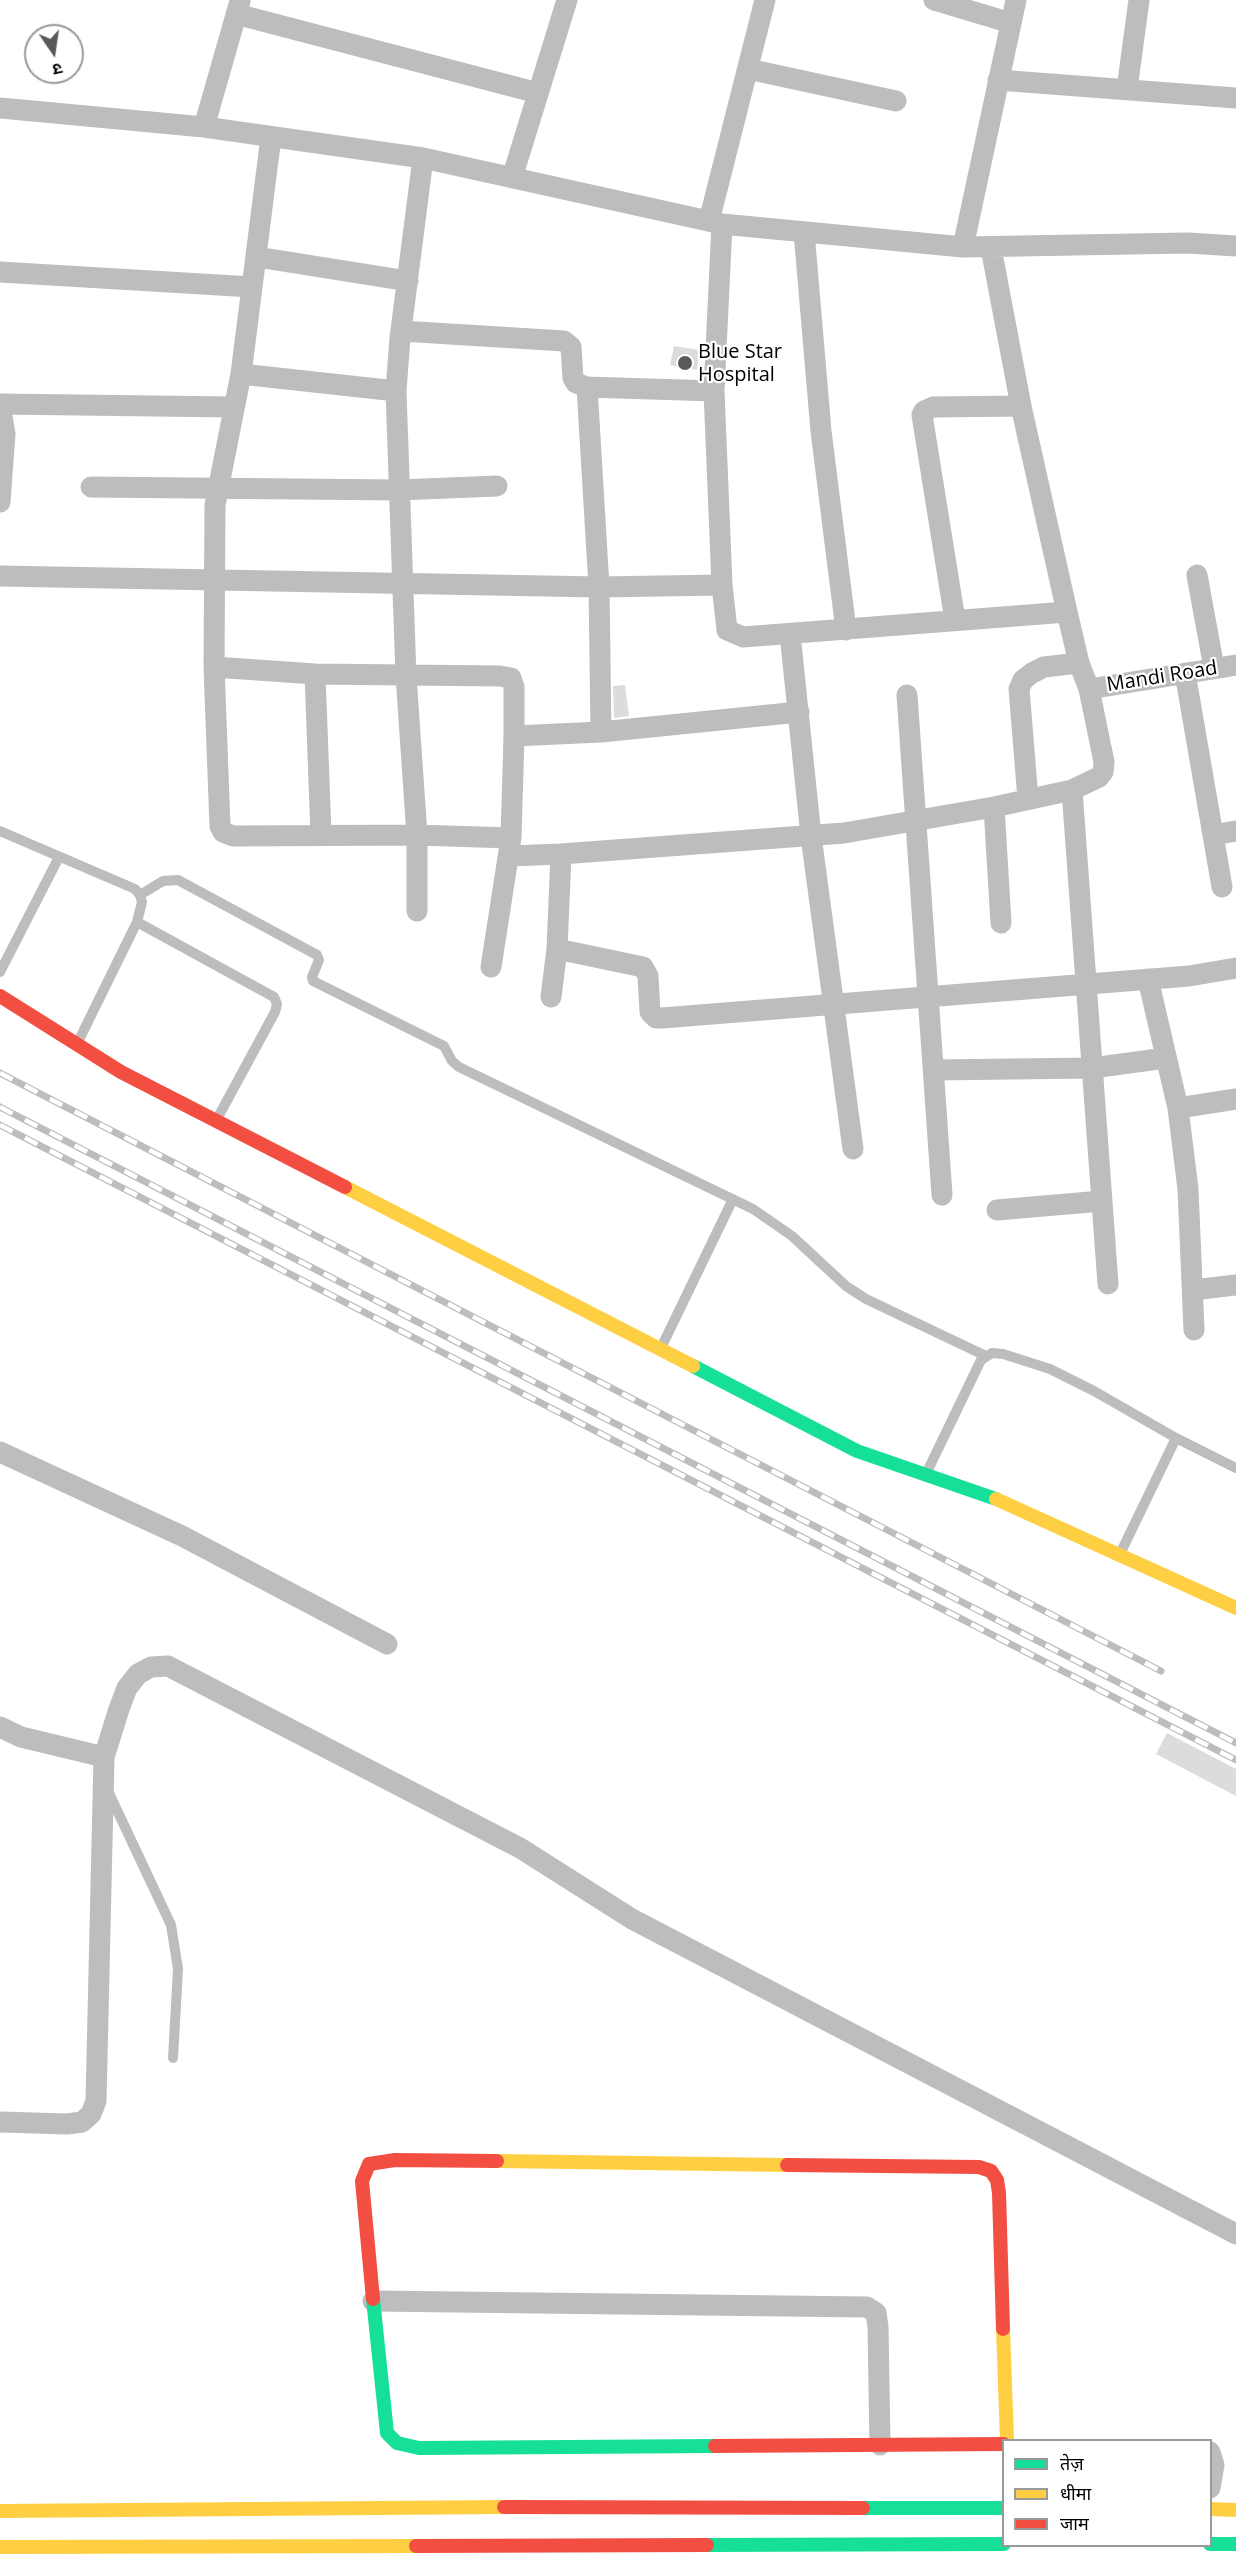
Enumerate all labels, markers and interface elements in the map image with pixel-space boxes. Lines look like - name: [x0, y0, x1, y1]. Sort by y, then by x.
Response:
- north arrow: [24, 24, 84, 84]
- text: उ: [51, 58, 65, 81]
- place label: Blue Star Hospital: [698, 340, 782, 387]
- marker: Blue Star Hospital: [676, 354, 694, 372]
- street label: Mandi Road: [1105, 656, 1219, 698]
- legend: [1002, 2439, 1212, 2547]
- text: तेज़: [1060, 2451, 1084, 2475]
- text: धीमा: [1060, 2481, 1091, 2505]
- text: जाम: [1060, 2511, 1089, 2535]

